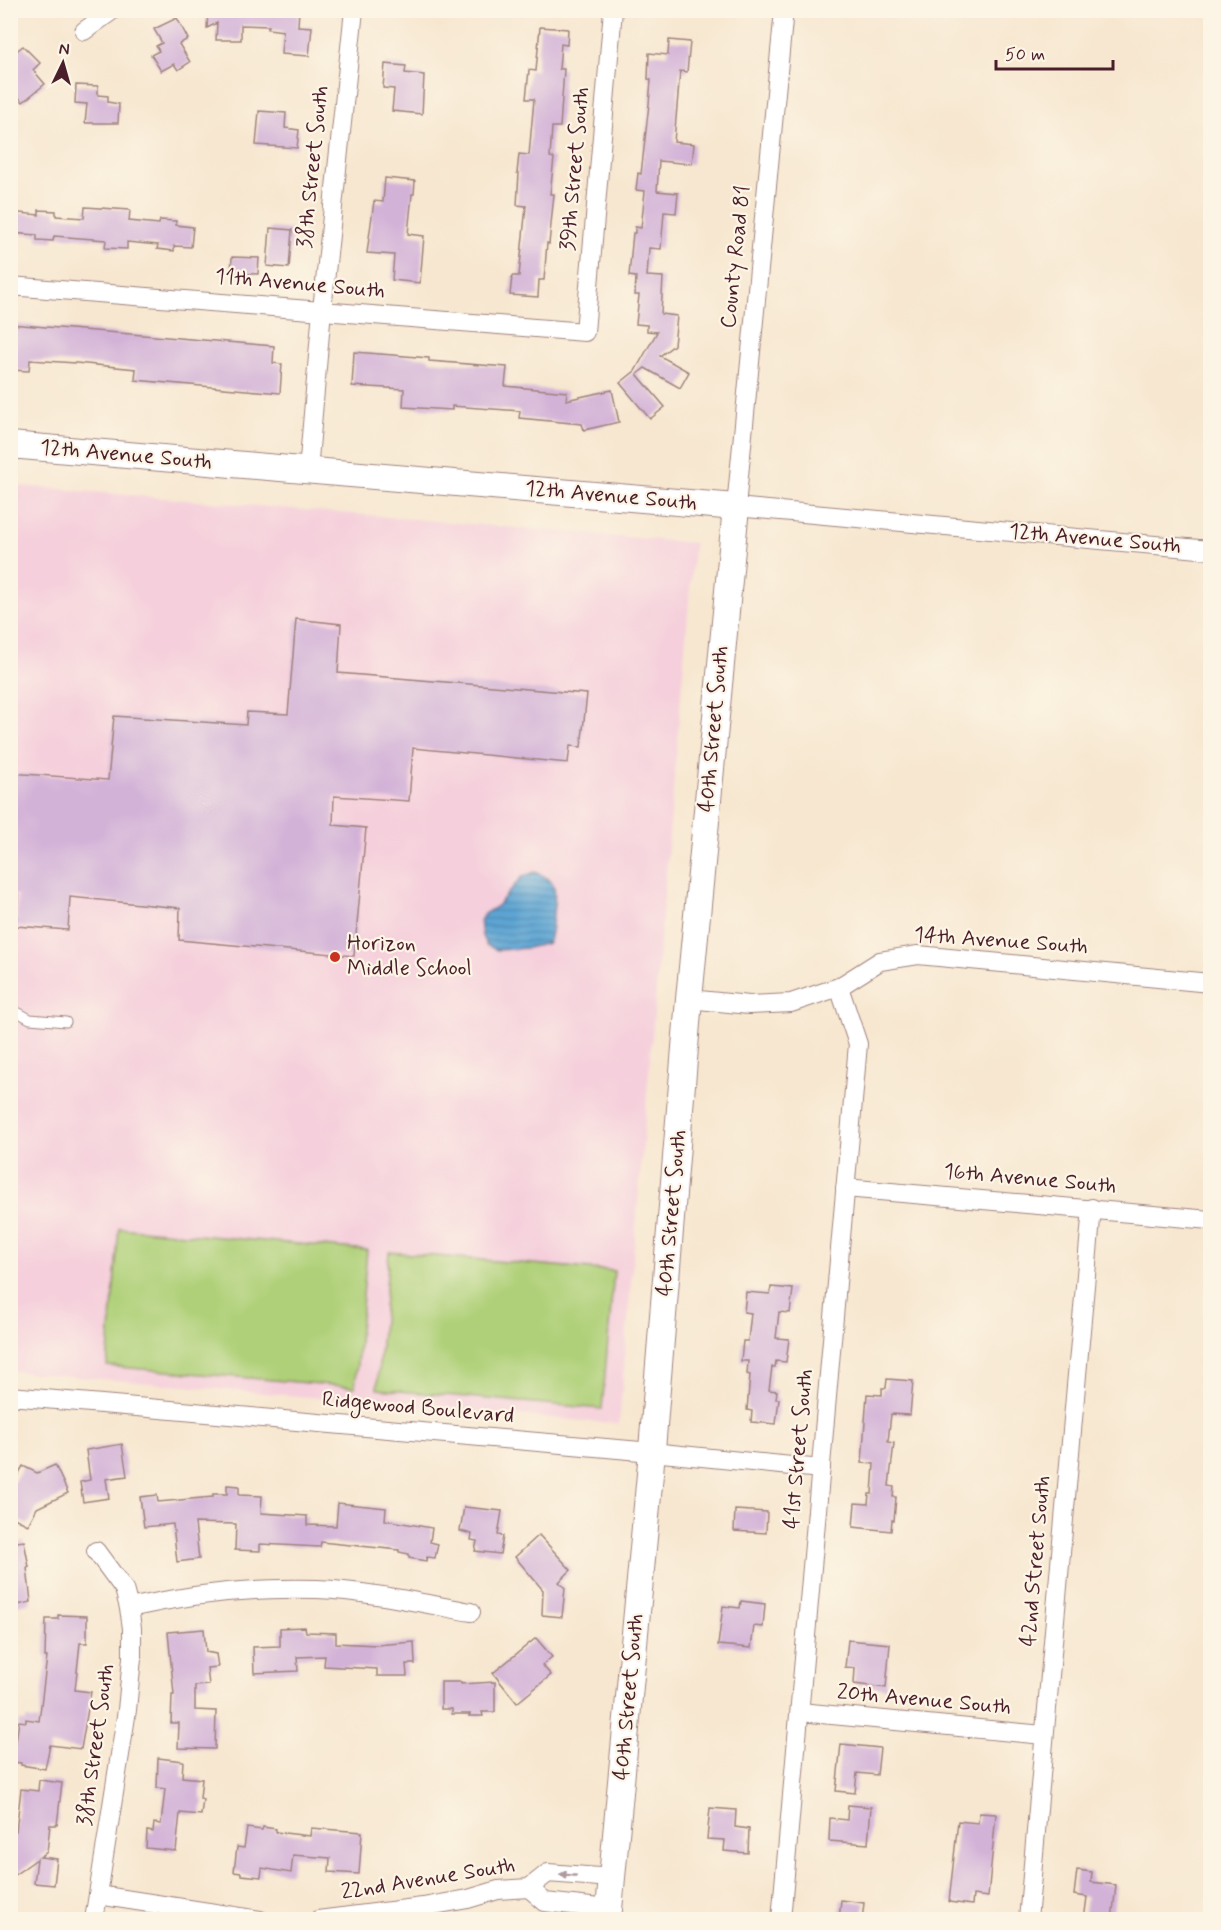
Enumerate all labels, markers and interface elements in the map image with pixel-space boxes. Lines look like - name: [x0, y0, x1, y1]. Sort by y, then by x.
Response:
- north arrow: [33, 33, 93, 93]
- scale bar: [996, 33, 1113, 71]
- text: N: [58, 39, 70, 60]
- text: 50 m: [1005, 43, 1045, 67]
- street label: 38th Street South: [291, 84, 335, 250]
- street label: 39th Street South: [554, 86, 596, 252]
- street label: County Road 81: [715, 184, 757, 330]
- street label: 11th Avenue South: [214, 263, 386, 305]
- street label: 12th Avenue South: [39, 434, 213, 476]
- street label: 12th Avenue South: [524, 475, 698, 517]
- street label: 12th Avenue South: [1008, 518, 1182, 560]
- street label: 40th Street South: [693, 645, 735, 813]
- street label: 14th Avenue South: [913, 921, 1089, 961]
- place label: Horizon Middle School: [347, 930, 472, 983]
- marker: Horizon Middle School: [328, 950, 342, 964]
- street label: 40th Street South: [651, 1129, 693, 1297]
- street label: 16th Avenue South: [943, 1158, 1117, 1200]
- street label: 41st Street South: [778, 1368, 820, 1530]
- street label: Ridgewood Boulevard: [320, 1386, 515, 1433]
- street label: 42nd Street South: [1015, 1474, 1057, 1648]
- street label: 40th Street South: [608, 1613, 650, 1781]
- street label: 38th Street South: [71, 1662, 121, 1828]
- street label: 20th Avenue South: [836, 1678, 1012, 1722]
- street label: 22nd Avenue South: [339, 1851, 517, 1907]
- one-way arrow: [558, 1870, 577, 1880]

